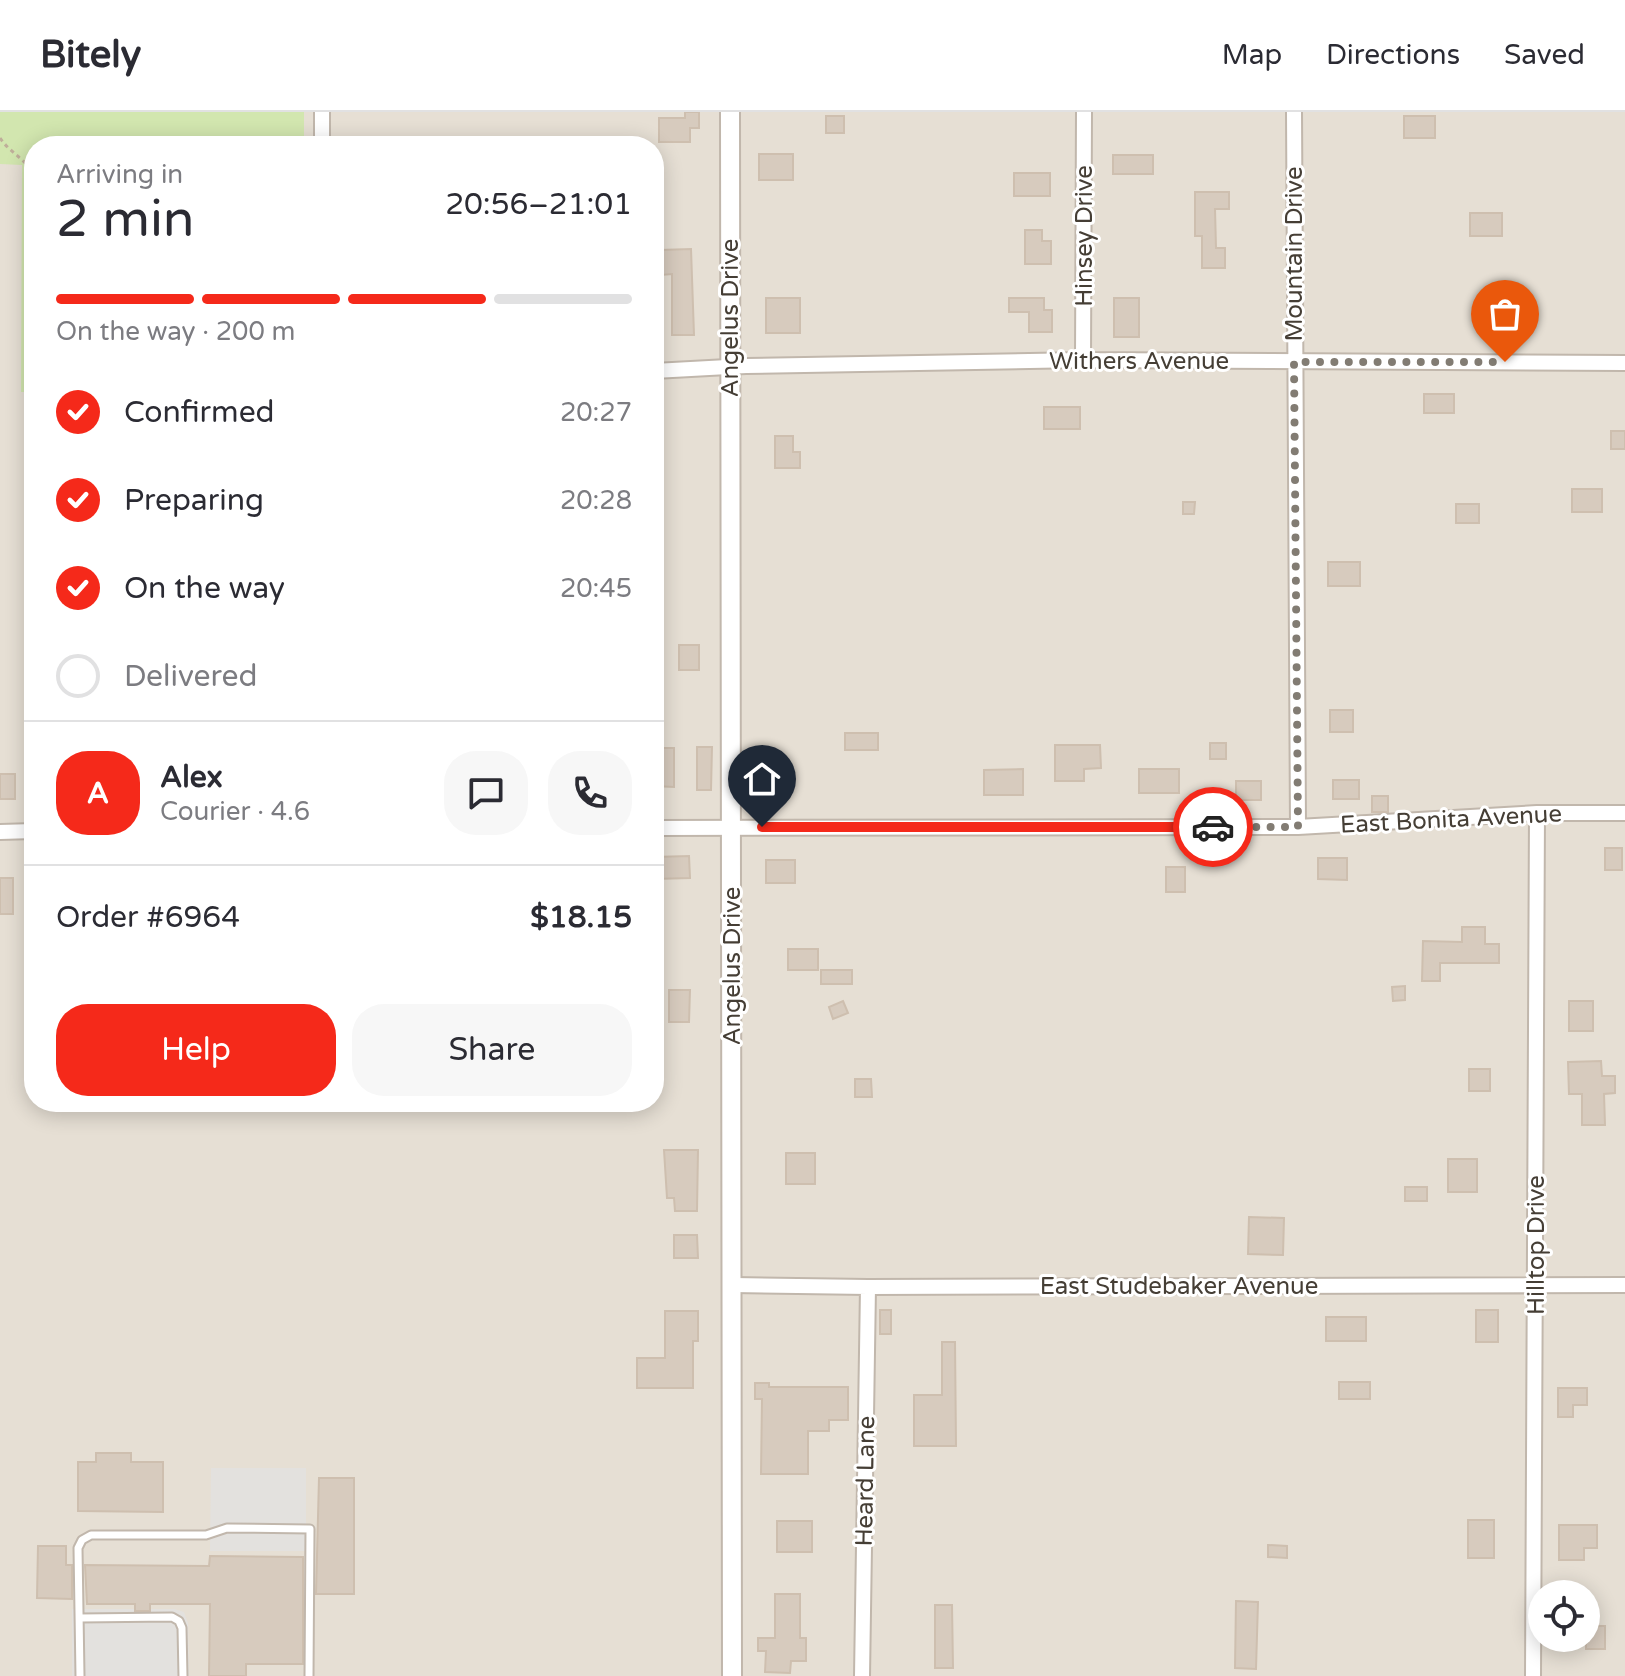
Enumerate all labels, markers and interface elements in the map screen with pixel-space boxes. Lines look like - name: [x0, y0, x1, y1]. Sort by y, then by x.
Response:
- text: Bitely: [40, 32, 141, 78]
- text: Map: [1222, 38, 1282, 72]
- text: Directions: [1326, 38, 1460, 72]
- text: Saved: [1504, 38, 1585, 72]
- text: Arriving in: [56, 159, 183, 190]
- street label: Hinsey Drive: [1070, 165, 1099, 307]
- street label: Mountain Drive: [1280, 167, 1309, 341]
- text: 20:56–21:01: [445, 186, 632, 223]
- text: 2 min: [56, 188, 195, 251]
- street label: Angelus Drive: [716, 239, 745, 397]
- pin: [1471, 280, 1539, 362]
- icon: bag: [1483, 292, 1527, 336]
- text: On the way · 200 m: [56, 316, 295, 347]
- street label: Withers Avenue: [1049, 347, 1229, 376]
- icon: check: [56, 390, 100, 434]
- text: Confirmed: [124, 394, 275, 431]
- text: 20:27: [560, 397, 632, 428]
- icon: check: [56, 478, 100, 522]
- text: Preparing: [124, 482, 264, 519]
- text: 20:28: [560, 485, 632, 516]
- icon: check: [56, 566, 100, 610]
- text: On the way: [124, 570, 285, 607]
- text: 20:45: [560, 573, 632, 604]
- text: Delivered: [124, 658, 258, 695]
- pin: [728, 745, 796, 827]
- button: chat: [444, 751, 528, 835]
- button: phone: [548, 751, 632, 835]
- icon: home: [740, 757, 784, 801]
- text: Alex: [160, 759, 223, 796]
- text: A: [87, 775, 109, 812]
- courier: [1173, 787, 1253, 867]
- text: Courier · 4.6: [160, 796, 310, 827]
- street label: East Bonita Avenue: [1339, 799, 1563, 840]
- icon: car: [1191, 805, 1235, 849]
- street label: Angelus Drive: [718, 887, 747, 1045]
- text: Order #6964: [56, 899, 240, 936]
- text: $18.15: [530, 899, 632, 936]
- button: Help: [56, 1004, 336, 1096]
- button: Share: [352, 1004, 632, 1096]
- street label: Hilltop Drive: [1522, 1175, 1551, 1315]
- street label: East Studebaker Avenue: [1040, 1272, 1318, 1301]
- street label: Heard Lane: [850, 1415, 881, 1547]
- map controls: [1528, 1580, 1600, 1652]
- button: locate: [1528, 1580, 1600, 1652]

